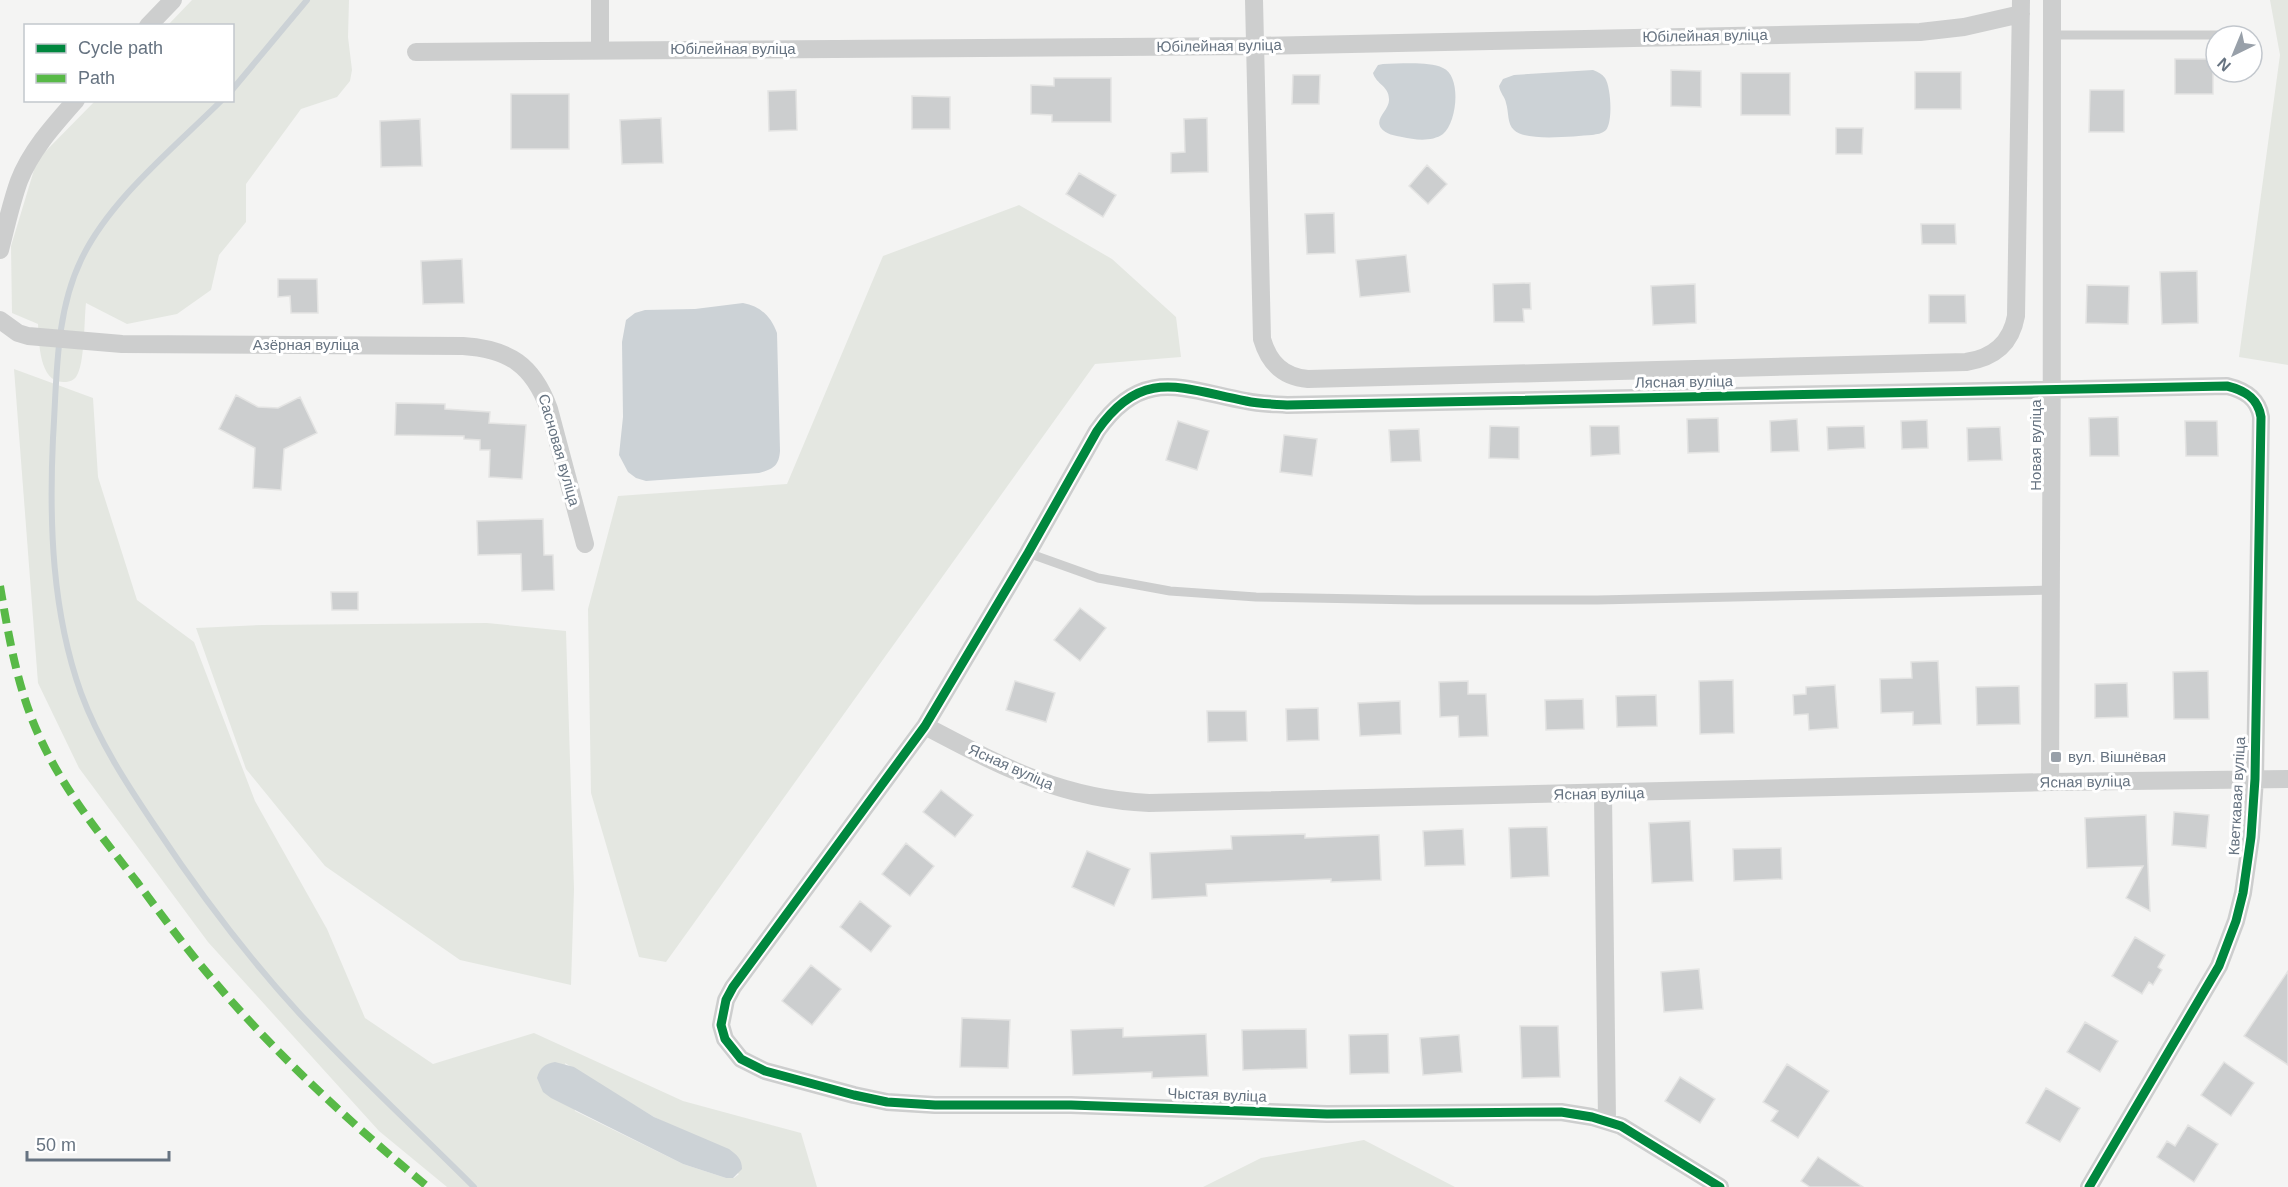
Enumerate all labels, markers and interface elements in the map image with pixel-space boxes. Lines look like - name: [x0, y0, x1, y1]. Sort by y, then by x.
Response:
- legend: [24, 24, 234, 102]
- north arrow: [2204, 24, 2264, 84]
- street label: Юбілейная вуліца: [1642, 26, 1768, 45]
- street label: Юбілейная вуліца: [1156, 36, 1282, 55]
- text: Cycle path: [78, 38, 163, 58]
- street label: Юбілейная вуліца: [670, 40, 796, 57]
- text: N: [2214, 54, 2234, 75]
- text: Path: [78, 68, 115, 88]
- street label: Азёрная вуліца: [253, 336, 360, 353]
- street label: Лясная вуліца: [1635, 372, 1734, 391]
- street label: Сасновая вуліца: [535, 392, 584, 508]
- street label: Новая вуліца: [2027, 399, 2044, 491]
- street label: Кветкавая вуліца: [2225, 736, 2248, 856]
- street label: Ясная вуліца: [966, 740, 1057, 793]
- place label: вул. Вішнёвая: [2068, 748, 2166, 765]
- marker: вул. Вішнёвая: [2049, 750, 2063, 764]
- street label: Ясная вуліца: [2039, 772, 2131, 791]
- street label: Ясная вуліца: [1553, 784, 1645, 803]
- street label: Чыстая вуліца: [1167, 1084, 1268, 1105]
- scale bar: [27, 1124, 170, 1162]
- text: 50 m: [36, 1135, 76, 1155]

